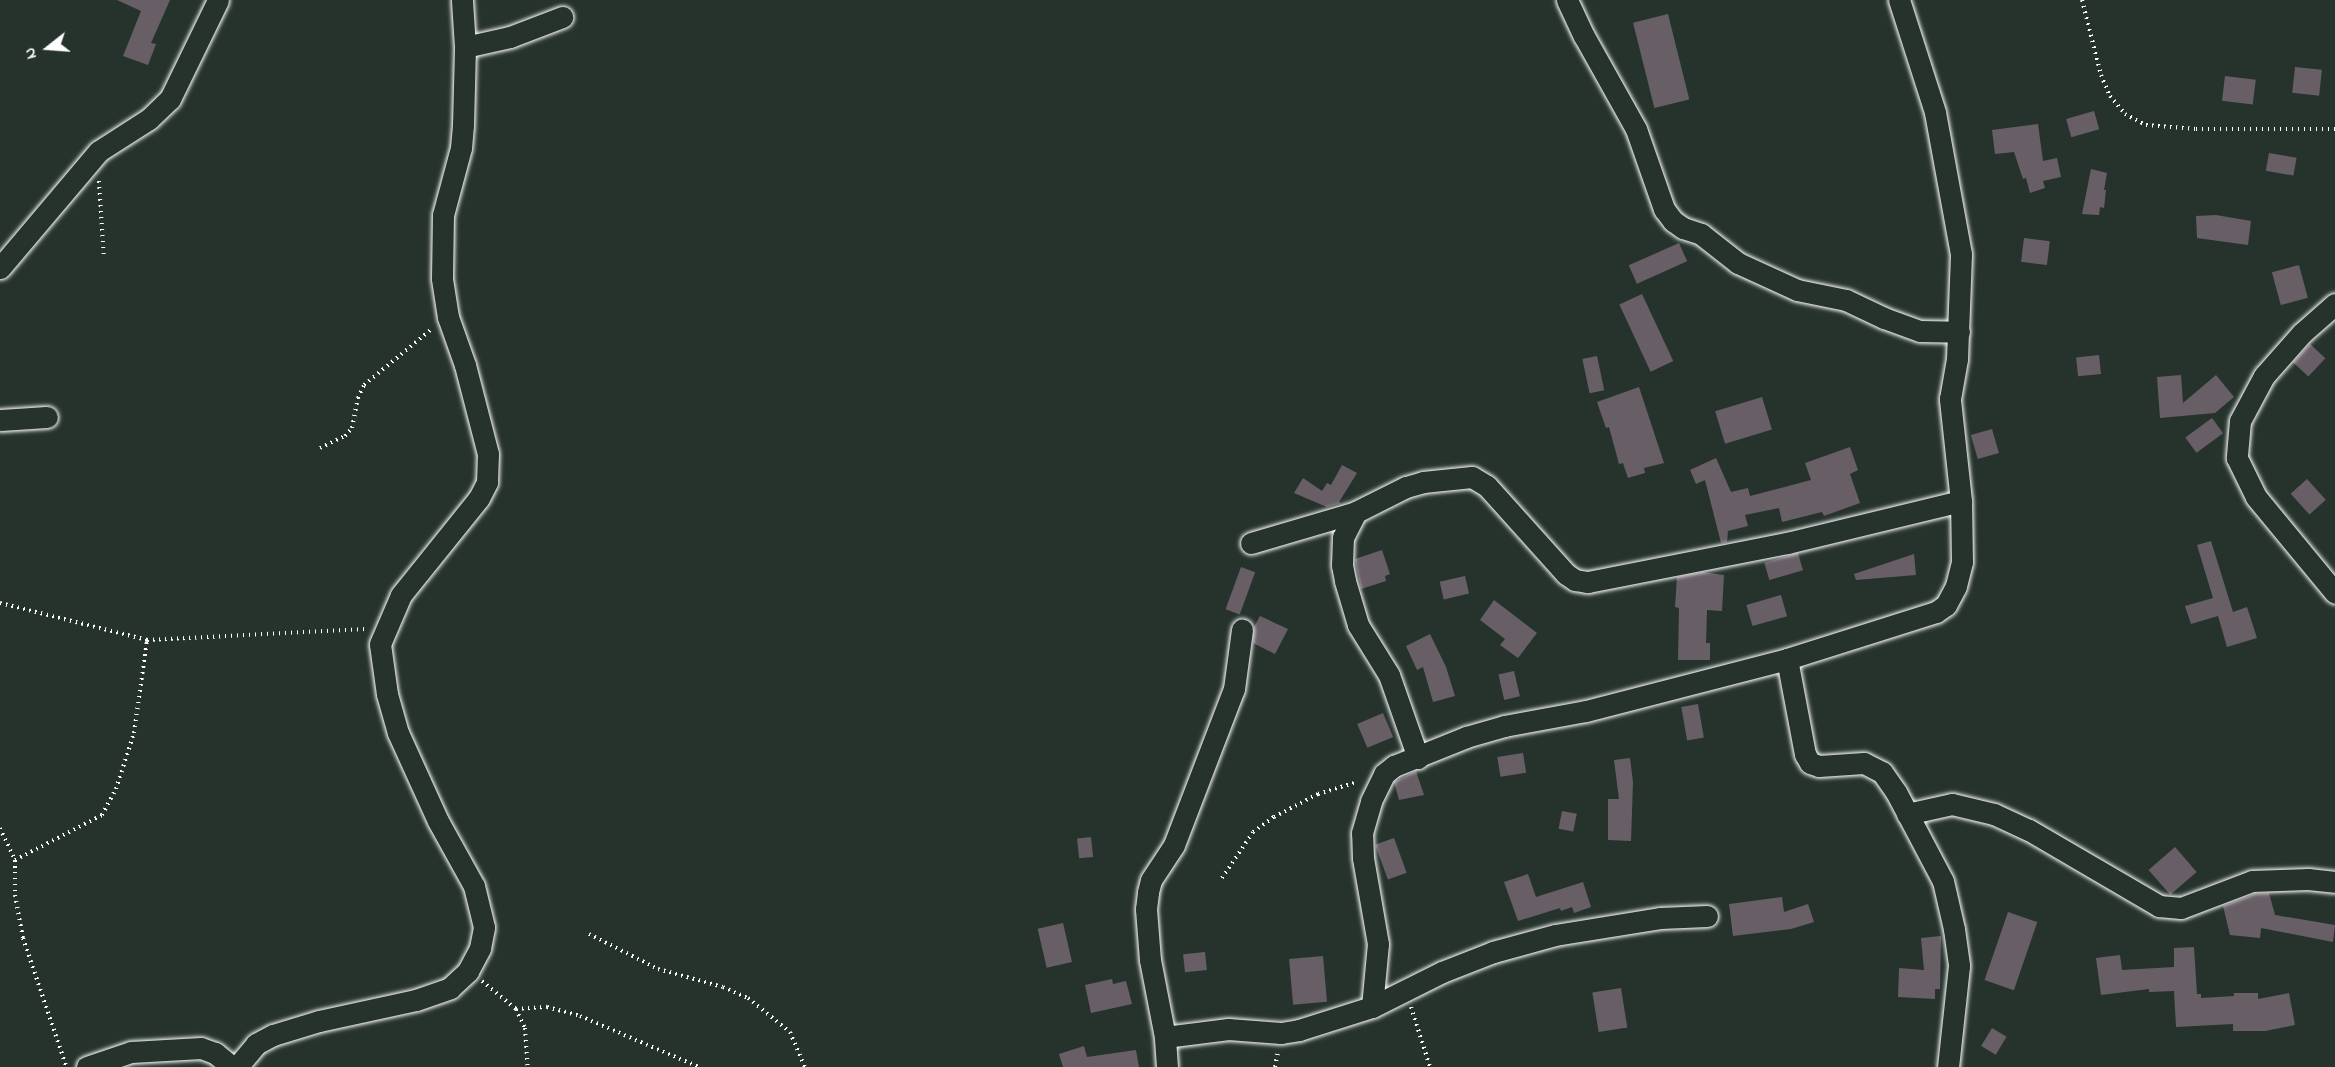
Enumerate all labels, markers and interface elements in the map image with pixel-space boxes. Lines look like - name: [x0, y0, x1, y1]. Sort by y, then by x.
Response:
- north arrow: [18, 18, 78, 78]
- text: N: [18, 45, 44, 62]

